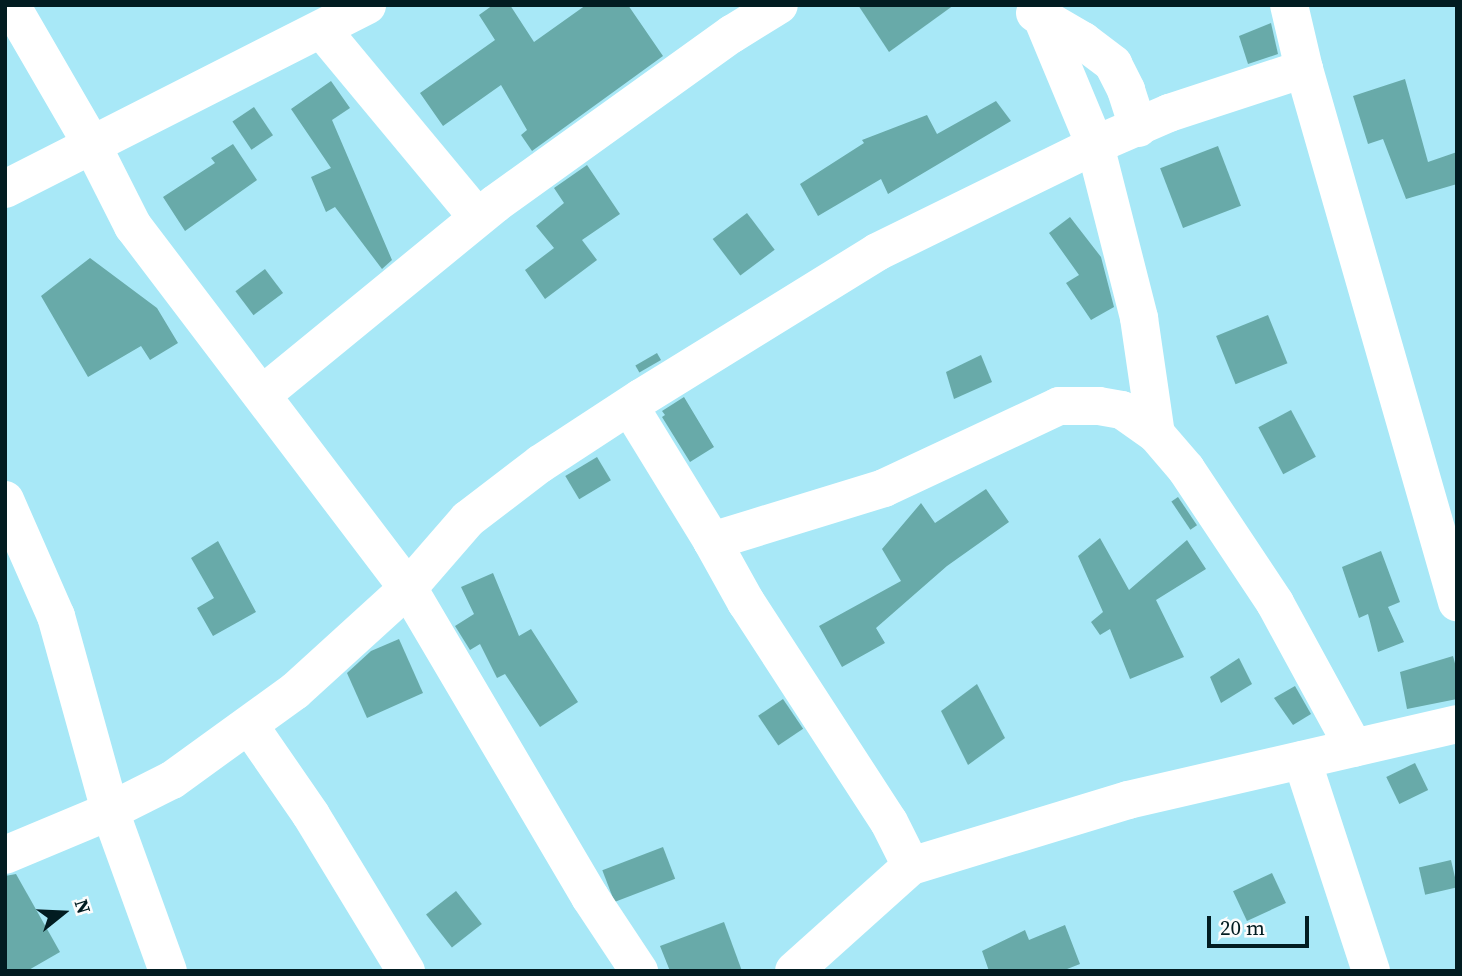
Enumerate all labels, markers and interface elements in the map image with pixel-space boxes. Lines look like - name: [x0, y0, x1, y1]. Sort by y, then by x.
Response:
- north arrow: [28, 878, 98, 948]
- text: N: [68, 896, 97, 917]
- scale bar: [1210, 902, 1312, 946]
- text: 20 m: [1220, 913, 1265, 942]

